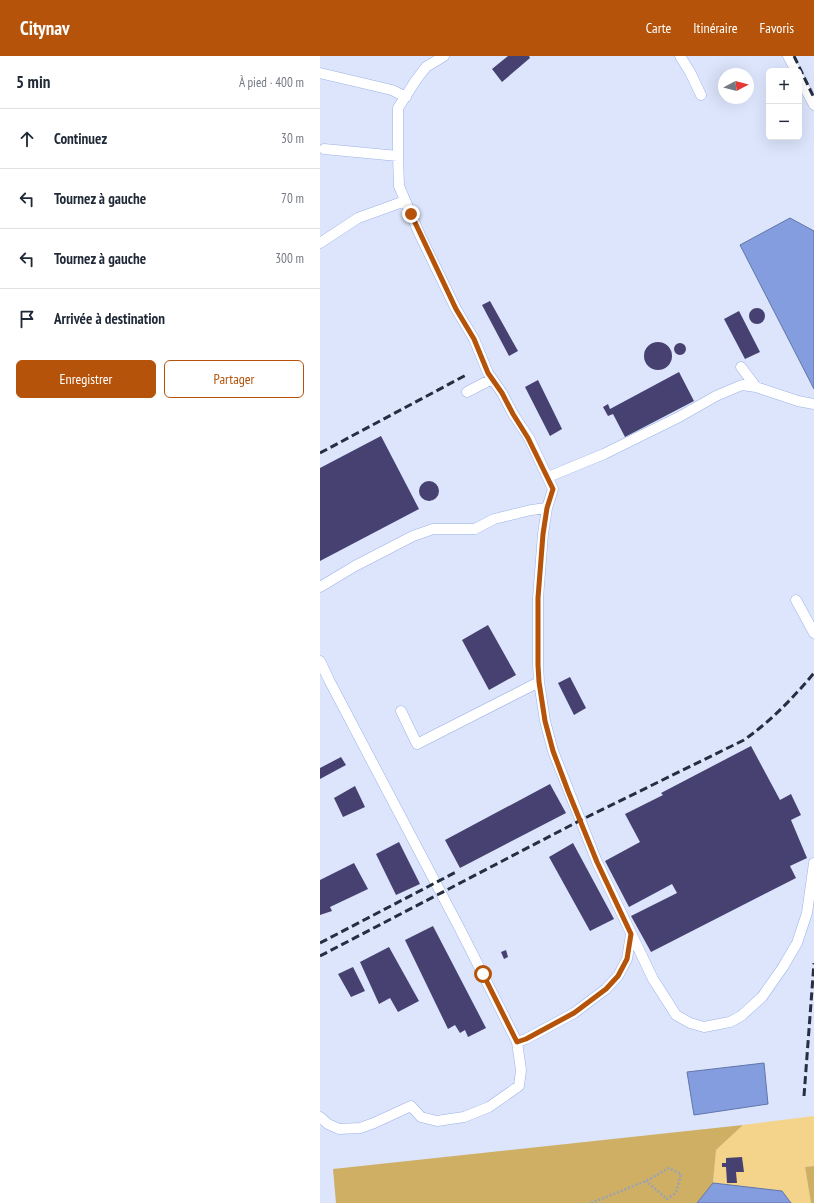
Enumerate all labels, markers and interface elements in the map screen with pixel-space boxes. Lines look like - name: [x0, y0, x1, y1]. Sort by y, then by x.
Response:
- text: Citynav: [20, 16, 70, 40]
- text: Carte: [646, 19, 671, 37]
- text: Itinéraire: [693, 19, 738, 37]
- text: Favoris: [760, 19, 794, 37]
- north arrow: [718, 68, 754, 104]
- map controls: [766, 68, 802, 140]
- button: +: [766, 68, 802, 104]
- text: 5 min: [16, 71, 50, 93]
- text: À pied · 400 m: [239, 74, 304, 91]
- button: −: [766, 104, 802, 140]
- icon: ahead: [16, 128, 38, 150]
- text: Continuez: [54, 129, 107, 148]
- text: 30 m: [281, 130, 304, 147]
- icon: left: [16, 188, 38, 210]
- text: Tournez à gauche: [54, 189, 146, 208]
- text: 70 m: [281, 190, 304, 207]
- route end: [402, 205, 420, 223]
- icon: left: [16, 248, 38, 270]
- text: Tournez à gauche: [54, 249, 146, 268]
- text: 300 m: [275, 250, 304, 267]
- icon: arrive: [16, 308, 38, 330]
- text: Arrivée à destination: [54, 309, 165, 328]
- button: Enregistrer: [16, 360, 156, 398]
- button: Partager: [164, 360, 304, 398]
- route start: [474, 965, 492, 983]

